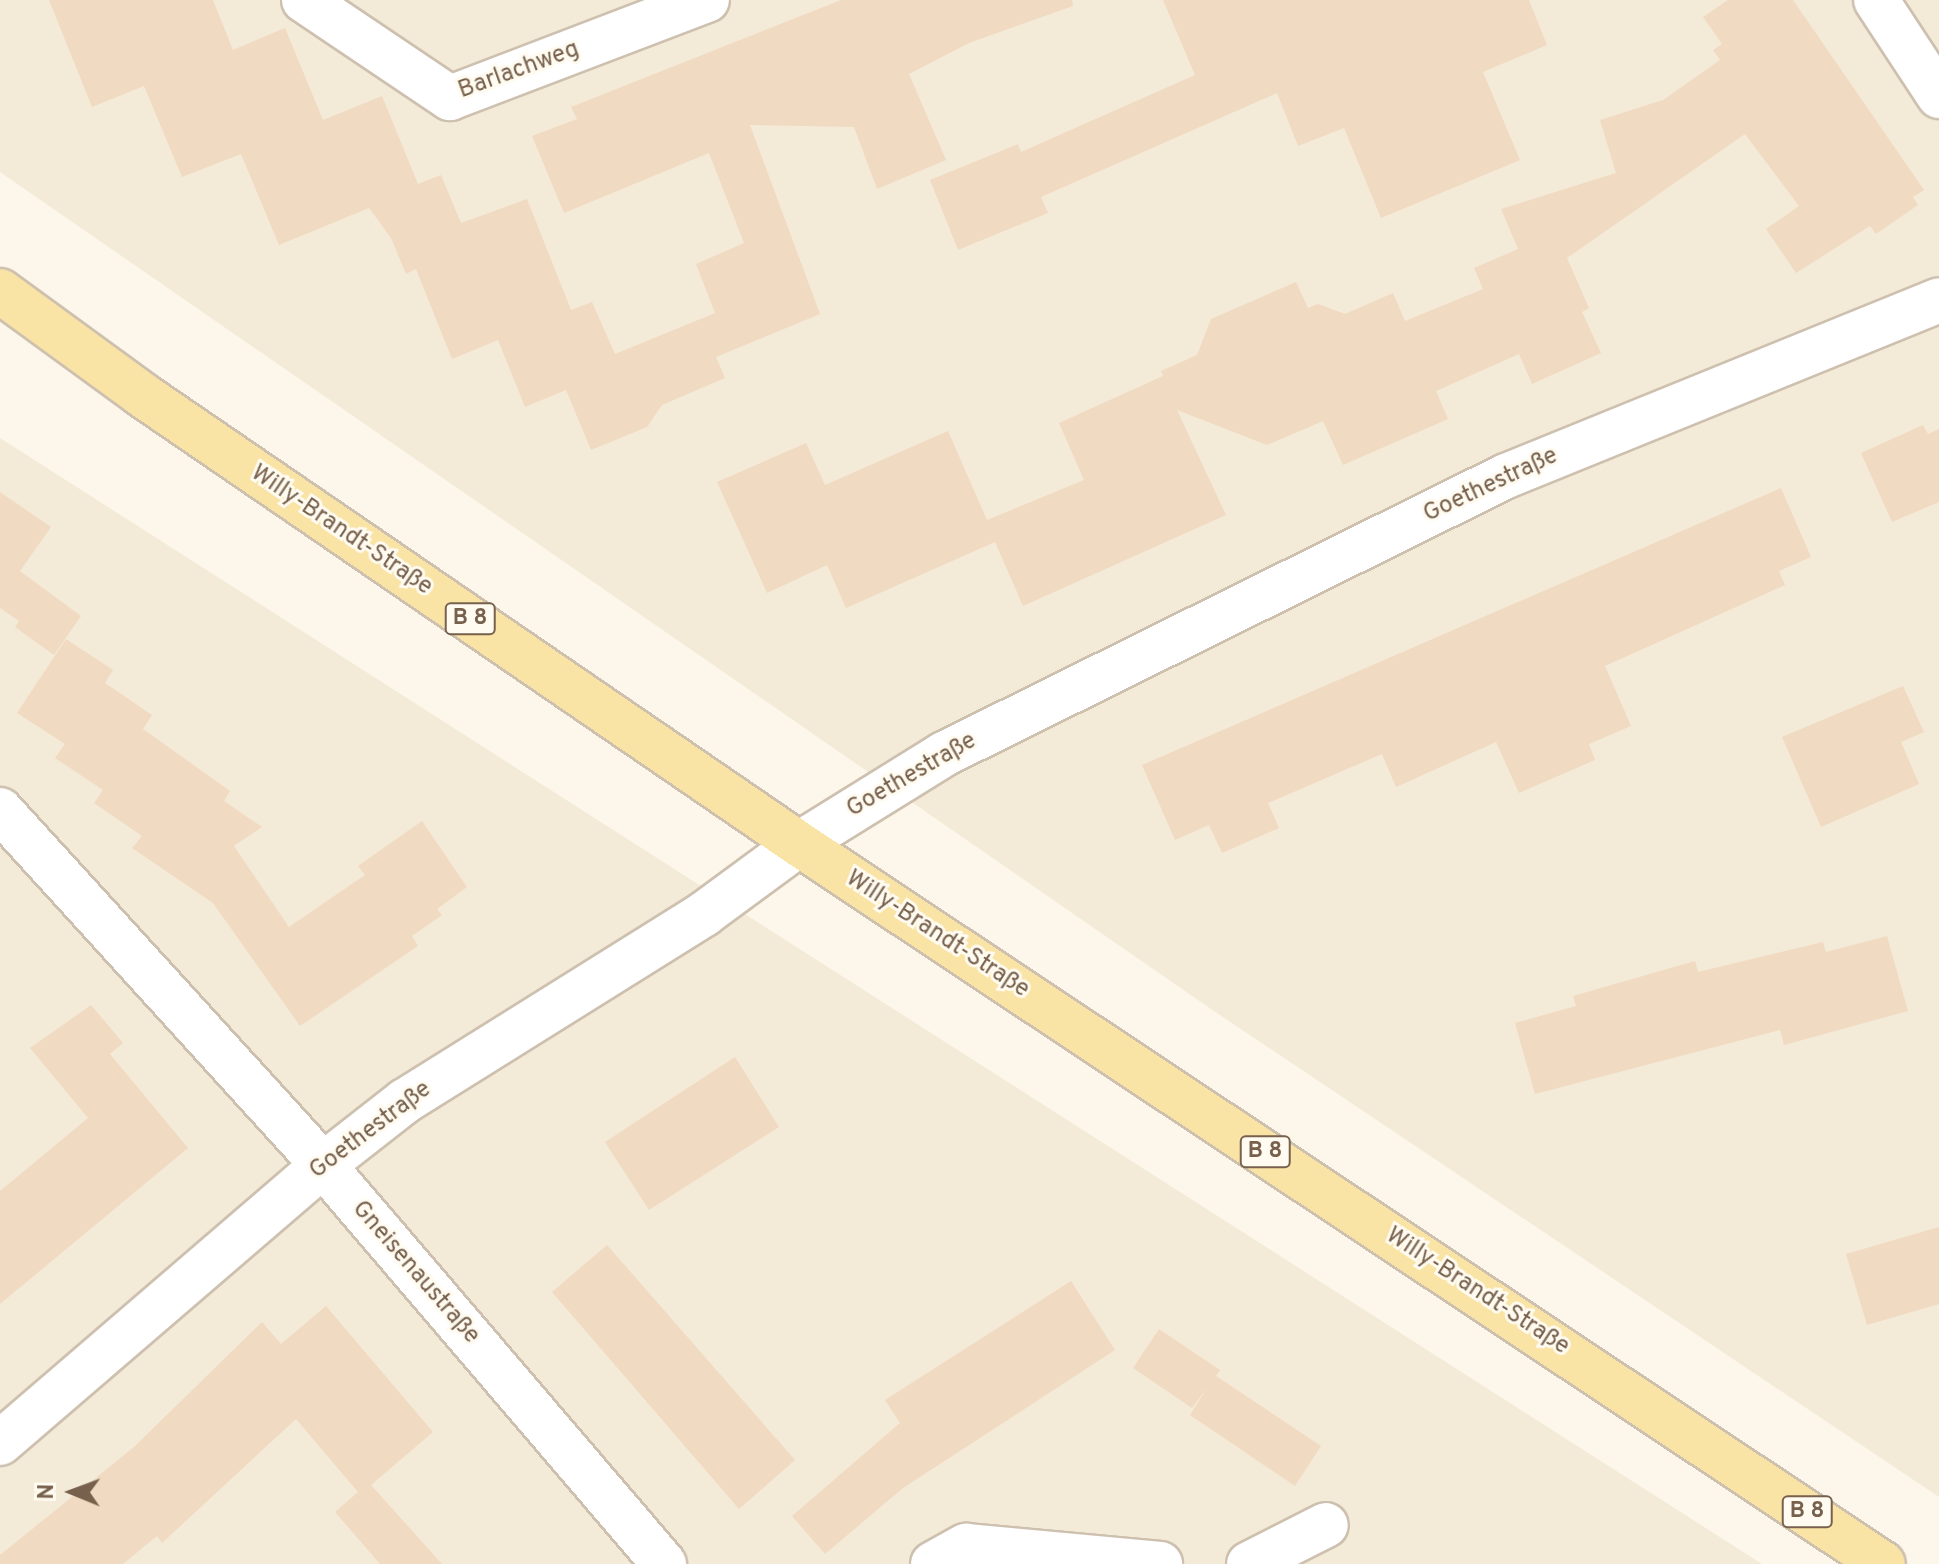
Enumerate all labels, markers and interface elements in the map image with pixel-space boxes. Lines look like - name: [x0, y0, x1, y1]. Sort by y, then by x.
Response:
- street label: Barlachweg: [455, 36, 583, 106]
- street label: Goethestraße: [1419, 442, 1563, 530]
- street label: Willy-Brandt-Straße: [245, 460, 437, 602]
- road number: B 8: [444, 601, 496, 637]
- street label: Goethestraße: [842, 727, 982, 825]
- street label: Willy-Brandt-Straße: [840, 865, 1034, 1005]
- street label: Goethestraße: [304, 1076, 438, 1186]
- road number: B 8: [1239, 1134, 1291, 1170]
- street label: Gneisenaustraße: [345, 1196, 485, 1350]
- street label: Willy-Brandt-Straße: [1380, 1222, 1574, 1362]
- north arrow: [32, 1452, 112, 1532]
- text: N: [34, 1483, 61, 1500]
- road number: B 8: [1781, 1494, 1833, 1530]

